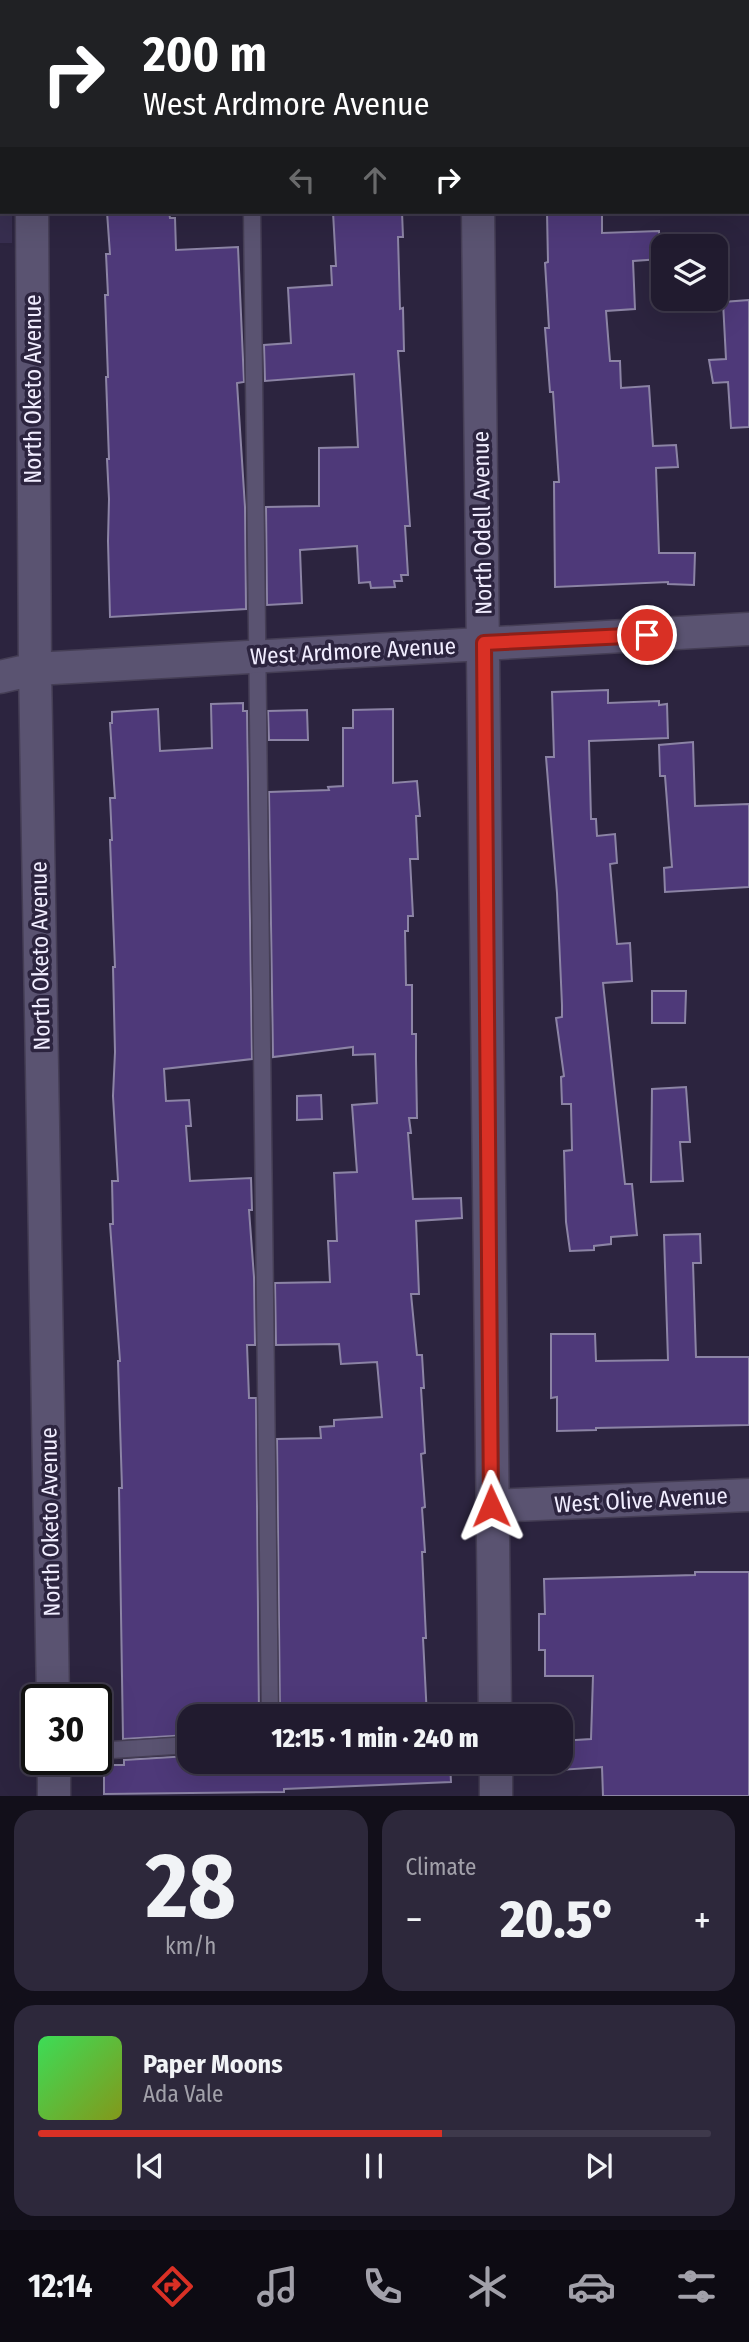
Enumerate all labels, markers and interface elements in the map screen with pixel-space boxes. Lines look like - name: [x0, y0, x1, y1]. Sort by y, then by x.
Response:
- text: 200 m: [143, 25, 267, 84]
- icon: right: [28, 28, 119, 119]
- text: West Ardmore Avenue: [143, 85, 430, 123]
- icon: left: [283, 161, 321, 199]
- icon: ahead: [356, 161, 394, 199]
- icon: right: [429, 161, 467, 199]
- map controls: [651, 234, 728, 311]
- button: layers: [651, 234, 728, 311]
- street label: North Oketo Avenue: [19, 294, 47, 484]
- street label: North Odell Avenue: [466, 431, 498, 615]
- pin: [617, 605, 677, 665]
- icon: arrive: [628, 616, 666, 654]
- street label: West Ardmore Avenue: [249, 632, 457, 670]
- street label: North Oketo Avenue: [24, 861, 56, 1051]
- street label: North Oketo Avenue: [34, 1427, 66, 1617]
- position arrow: [454, 1469, 528, 1543]
- street label: West Olive Avenue: [554, 1481, 728, 1519]
- speed limit sign: 30: [21, 1684, 112, 1775]
- text: 12:15 · 1 min · 240 m: [271, 1723, 479, 1754]
- text: 28: [146, 1832, 236, 1941]
- text: Climate: [406, 1853, 476, 1881]
- text: 20.5°: [500, 1888, 616, 1951]
- text: −: [406, 1897, 423, 1943]
- text: +: [694, 1897, 711, 1943]
- text: km/h: [165, 1932, 216, 1960]
- text: Paper Moons: [143, 2049, 283, 2080]
- text: Ada Vale: [143, 2080, 223, 2108]
- icon: previous: [131, 2147, 169, 2185]
- icon: pause: [355, 2147, 393, 2185]
- icon: next: [580, 2147, 618, 2185]
- icon: directions: [148, 2262, 197, 2311]
- icon: music: [253, 2262, 302, 2311]
- icon: phone: [358, 2262, 407, 2311]
- icon: climate: [463, 2262, 512, 2311]
- icon: car: [567, 2262, 616, 2311]
- icon: filters: [672, 2262, 721, 2311]
- text: 12:14: [28, 2267, 92, 2305]

